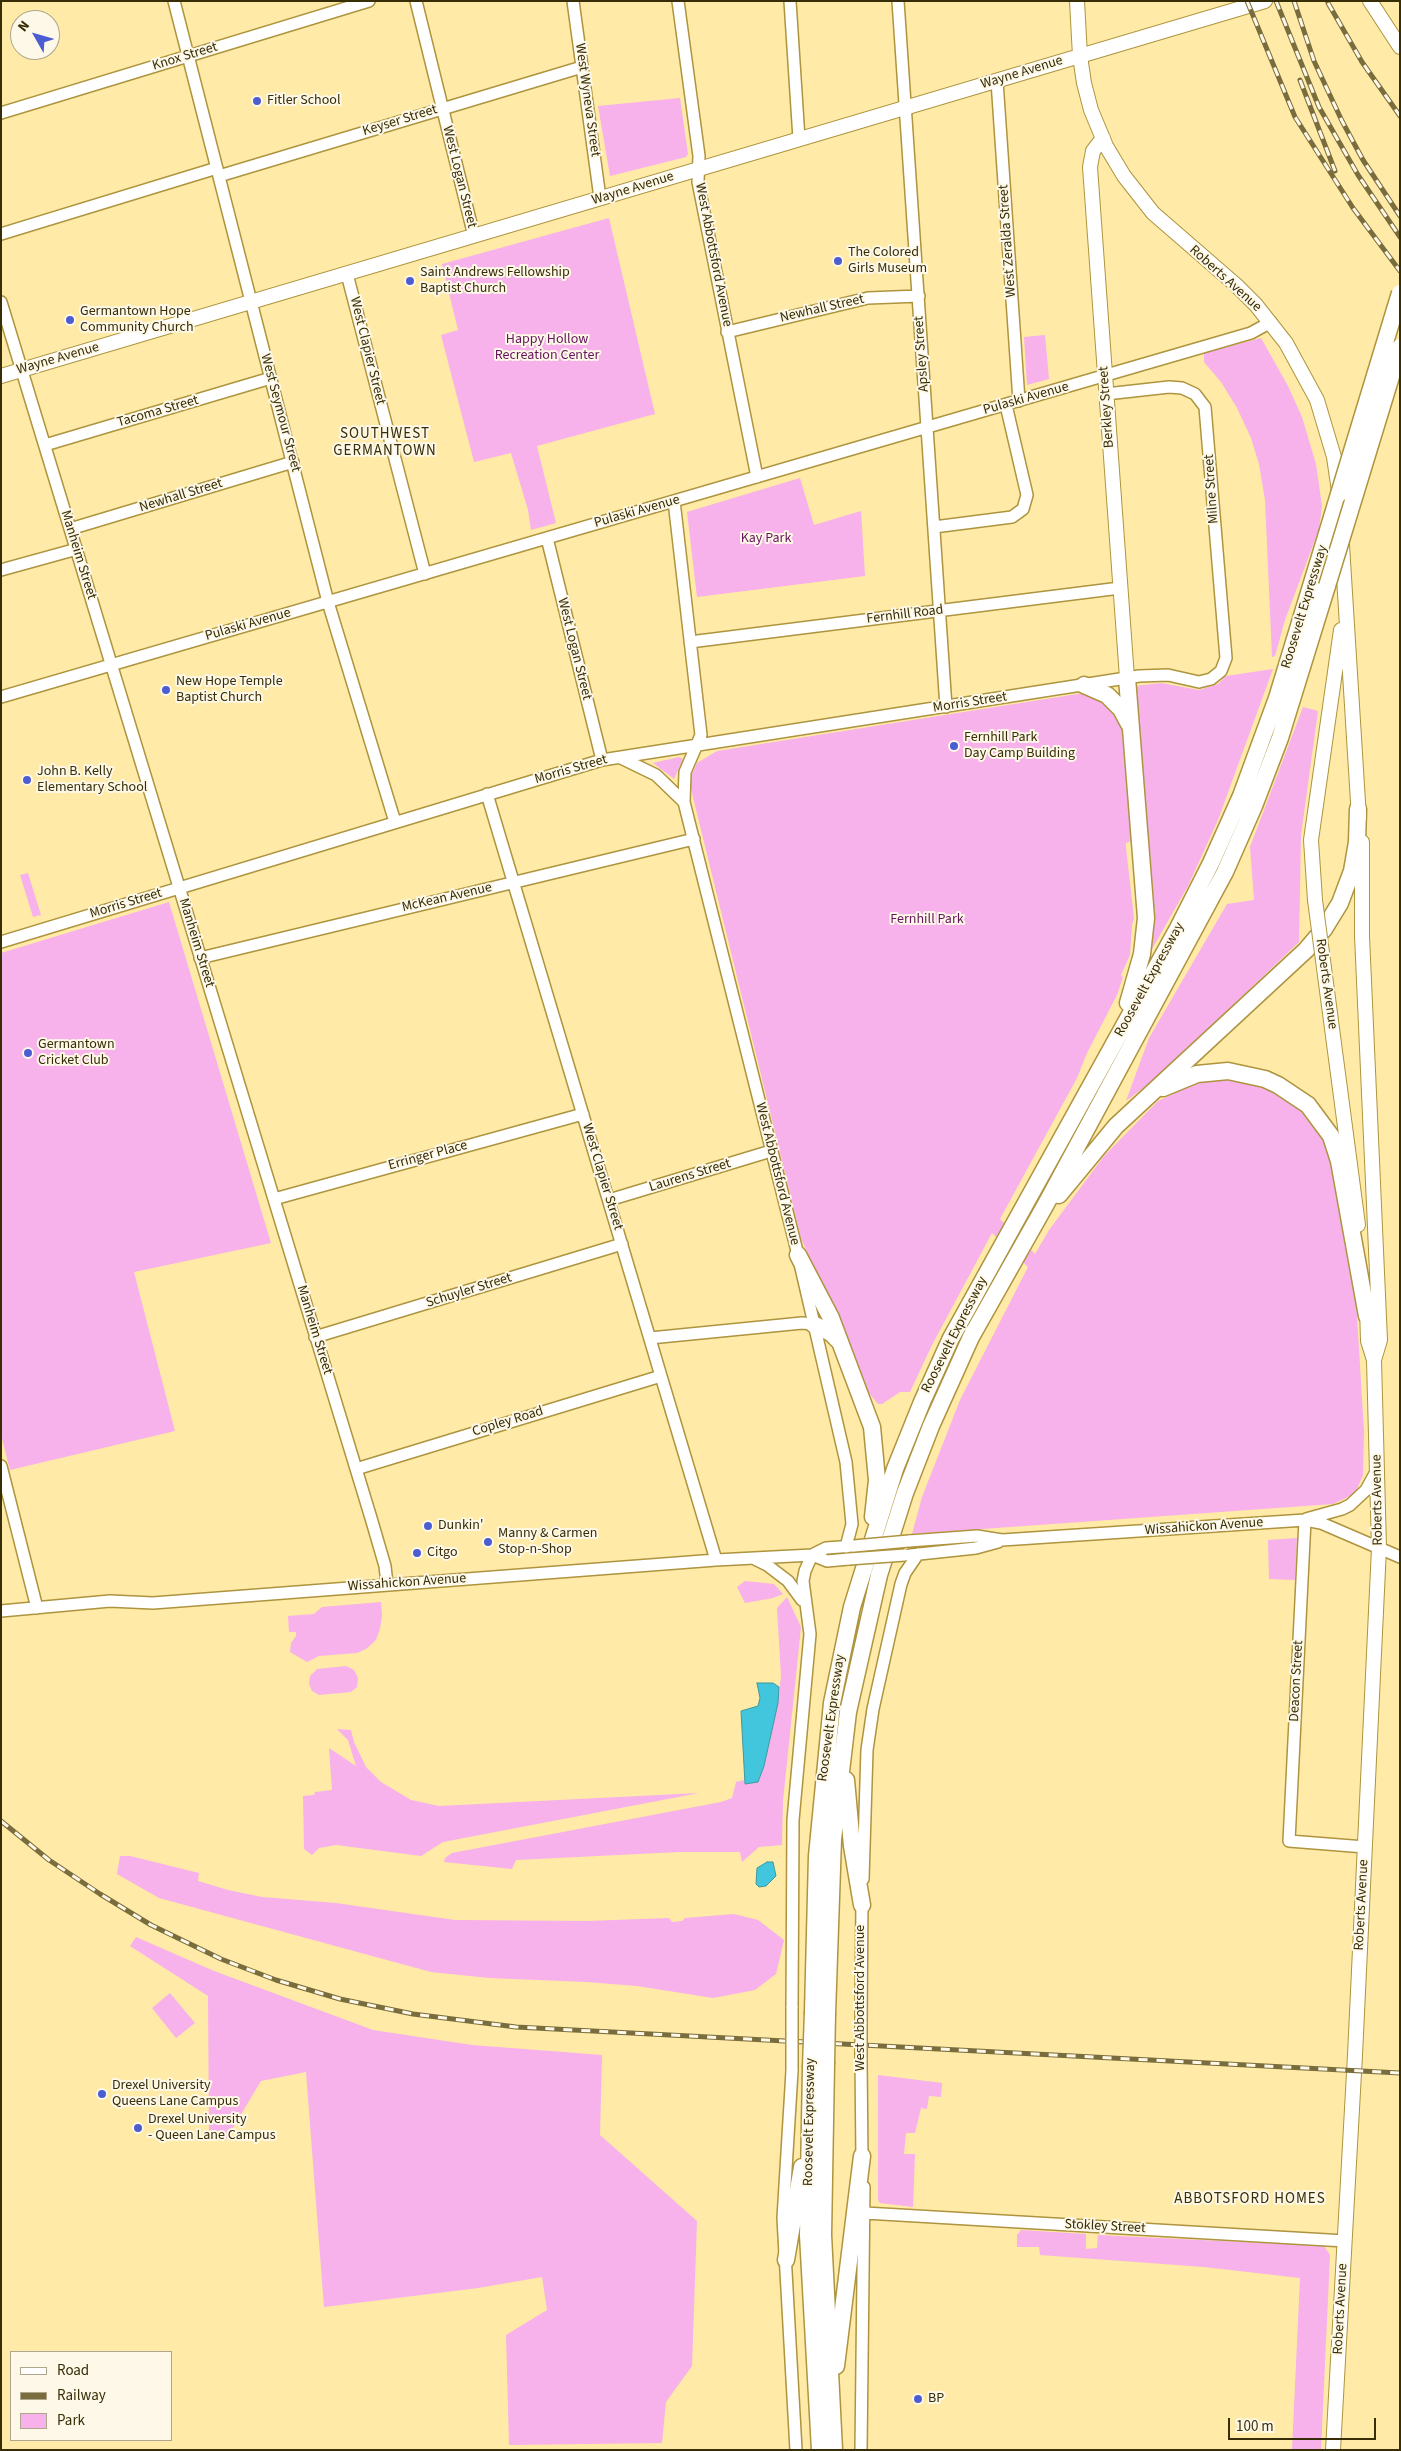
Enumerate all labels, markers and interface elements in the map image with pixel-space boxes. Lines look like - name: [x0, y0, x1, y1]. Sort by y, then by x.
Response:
- north arrow: [10, 10, 60, 60]
- text: N: [13, 17, 35, 36]
- street label: Knox Street: [150, 39, 220, 75]
- street label: West Wyneva Street: [571, 42, 603, 158]
- street label: Wayne Avenue: [979, 53, 1065, 93]
- place label: Fitler School: [267, 93, 340, 109]
- marker: Fitler School: [251, 95, 263, 107]
- street label: Keyser Street: [361, 102, 439, 140]
- street label: West Logan Street: [438, 124, 480, 230]
- street label: Wayne Avenue: [590, 169, 676, 209]
- street label: West Abbottsford Avenue: [691, 182, 735, 328]
- street label: West Zeralda Street: [996, 184, 1020, 298]
- street label: Roberts Avenue: [1185, 242, 1265, 316]
- place label: The Colored Girls Museum: [848, 245, 927, 278]
- marker: The Colored Girls Museum: [832, 255, 844, 267]
- place label: Saint Andrews Fellowship Baptist Church: [420, 265, 570, 298]
- marker: Saint Andrews Fellowship Baptist Church: [404, 275, 416, 287]
- street label: Newhall Street: [778, 291, 866, 327]
- street label: West Clapier Street: [345, 295, 389, 407]
- place label: Germantown Hope Community Church: [80, 304, 194, 336]
- marker: Germantown Hope Community Church: [64, 314, 76, 326]
- street label: Apsley Street: [911, 315, 933, 393]
- park label: Happy Hollow Recreation Center: [495, 332, 599, 364]
- street label: Wayne Avenue: [15, 339, 101, 379]
- street label: West Seymour Street: [256, 352, 304, 474]
- street label: Berkley Street: [1096, 366, 1118, 448]
- street label: Pulaski Avenue: [981, 379, 1071, 419]
- street label: Tacoma Street: [115, 392, 201, 432]
- district label: SOUTHWEST GERMANTOWN: [332, 426, 438, 461]
- street label: Milne Street: [1201, 454, 1223, 524]
- street label: Newhall Street: [138, 475, 224, 517]
- street label: Pulaski Avenue: [592, 492, 682, 532]
- street label: Manheim Street: [56, 508, 100, 602]
- park label: Kay Park: [741, 531, 791, 547]
- street label: Roosevelt Expressway: [1278, 543, 1332, 671]
- street label: West Logan Street: [553, 596, 595, 702]
- street label: Fernhill Road: [866, 602, 944, 628]
- street label: Pulaski Avenue: [203, 605, 293, 645]
- place label: New Hope Temple Baptist Church: [176, 674, 283, 706]
- marker: New Hope Temple Baptist Church: [160, 684, 172, 696]
- street label: Morris Street: [932, 689, 1008, 717]
- place label: Fernhill Park Day Camp Building: [964, 730, 1075, 762]
- marker: Fernhill Park Day Camp Building: [948, 740, 960, 752]
- street label: Morris Street: [533, 752, 609, 788]
- place label: John B. Kelly Elementary School: [37, 764, 147, 796]
- marker: John B. Kelly Elementary School: [21, 774, 33, 786]
- street label: McKean Avenue: [400, 879, 494, 917]
- street label: Morris Street: [88, 885, 164, 923]
- street label: Manheim Street: [174, 896, 218, 990]
- park label: Fernhill Park: [890, 912, 964, 928]
- street label: Roosevelt Expressway: [1112, 920, 1188, 1040]
- street label: Roberts Avenue: [1311, 938, 1341, 1030]
- place label: Germantown Cricket Club: [38, 1037, 115, 1070]
- marker: Germantown Cricket Club: [22, 1047, 34, 1059]
- street label: West Abbottsford Avenue: [751, 1101, 803, 1247]
- street label: West Clapier Street: [578, 1122, 626, 1232]
- street label: Erringer Place: [387, 1137, 469, 1175]
- street label: Laurens Street: [647, 1156, 733, 1196]
- street label: Schuyler Street: [424, 1270, 514, 1312]
- street label: Roosevelt Expressway: [918, 1274, 992, 1396]
- street label: Manheim Street: [292, 1283, 336, 1377]
- street label: Copley Road: [470, 1403, 546, 1441]
- street label: Roberts Avenue: [1369, 1454, 1387, 1546]
- street label: Wissahickon Avenue: [1144, 1514, 1264, 1540]
- place label: Dunkin': [438, 1518, 483, 1534]
- marker: Dunkin': [422, 1520, 434, 1532]
- place label: Manny & Carmen Stop-n-Shop: [498, 1526, 597, 1558]
- marker: Manny & Carmen Stop-n-Shop: [482, 1536, 494, 1548]
- place label: Citgo: [427, 1545, 457, 1561]
- marker: Citgo: [411, 1547, 423, 1559]
- street label: Wissahickon Avenue: [347, 1570, 467, 1596]
- street label: Deacon Street: [1286, 1640, 1308, 1722]
- street label: Roosevelt Expressway: [815, 1653, 849, 1783]
- street label: Roberts Avenue: [1351, 1859, 1373, 1951]
- street label: West Abbottsford Avenue: [853, 1925, 869, 2071]
- street label: Roosevelt Expressway: [800, 2058, 820, 2186]
- place label: Drexel University Queens Lane Campus: [112, 2078, 238, 2110]
- marker: Drexel University Queens Lane Campus: [96, 2088, 108, 2100]
- place label: Drexel University - Queen Lane Campus: [148, 2112, 276, 2144]
- marker: Drexel University - Queen Lane Campus: [132, 2122, 144, 2134]
- district label: ABBOTSFORD HOMES: [1172, 2191, 1328, 2209]
- street label: Stokley Street: [1064, 2216, 1146, 2238]
- street label: Roberts Avenue: [1330, 2263, 1352, 2355]
- legend: [10, 2351, 172, 2441]
- text: Road: [57, 2360, 89, 2381]
- text: Railway: [57, 2385, 106, 2406]
- place label: BP: [928, 2391, 944, 2407]
- marker: BP: [912, 2393, 924, 2405]
- scale bar: [1231, 2408, 1378, 2440]
- text: Park: [57, 2410, 85, 2431]
- text: 100 m: [1236, 2416, 1274, 2437]

